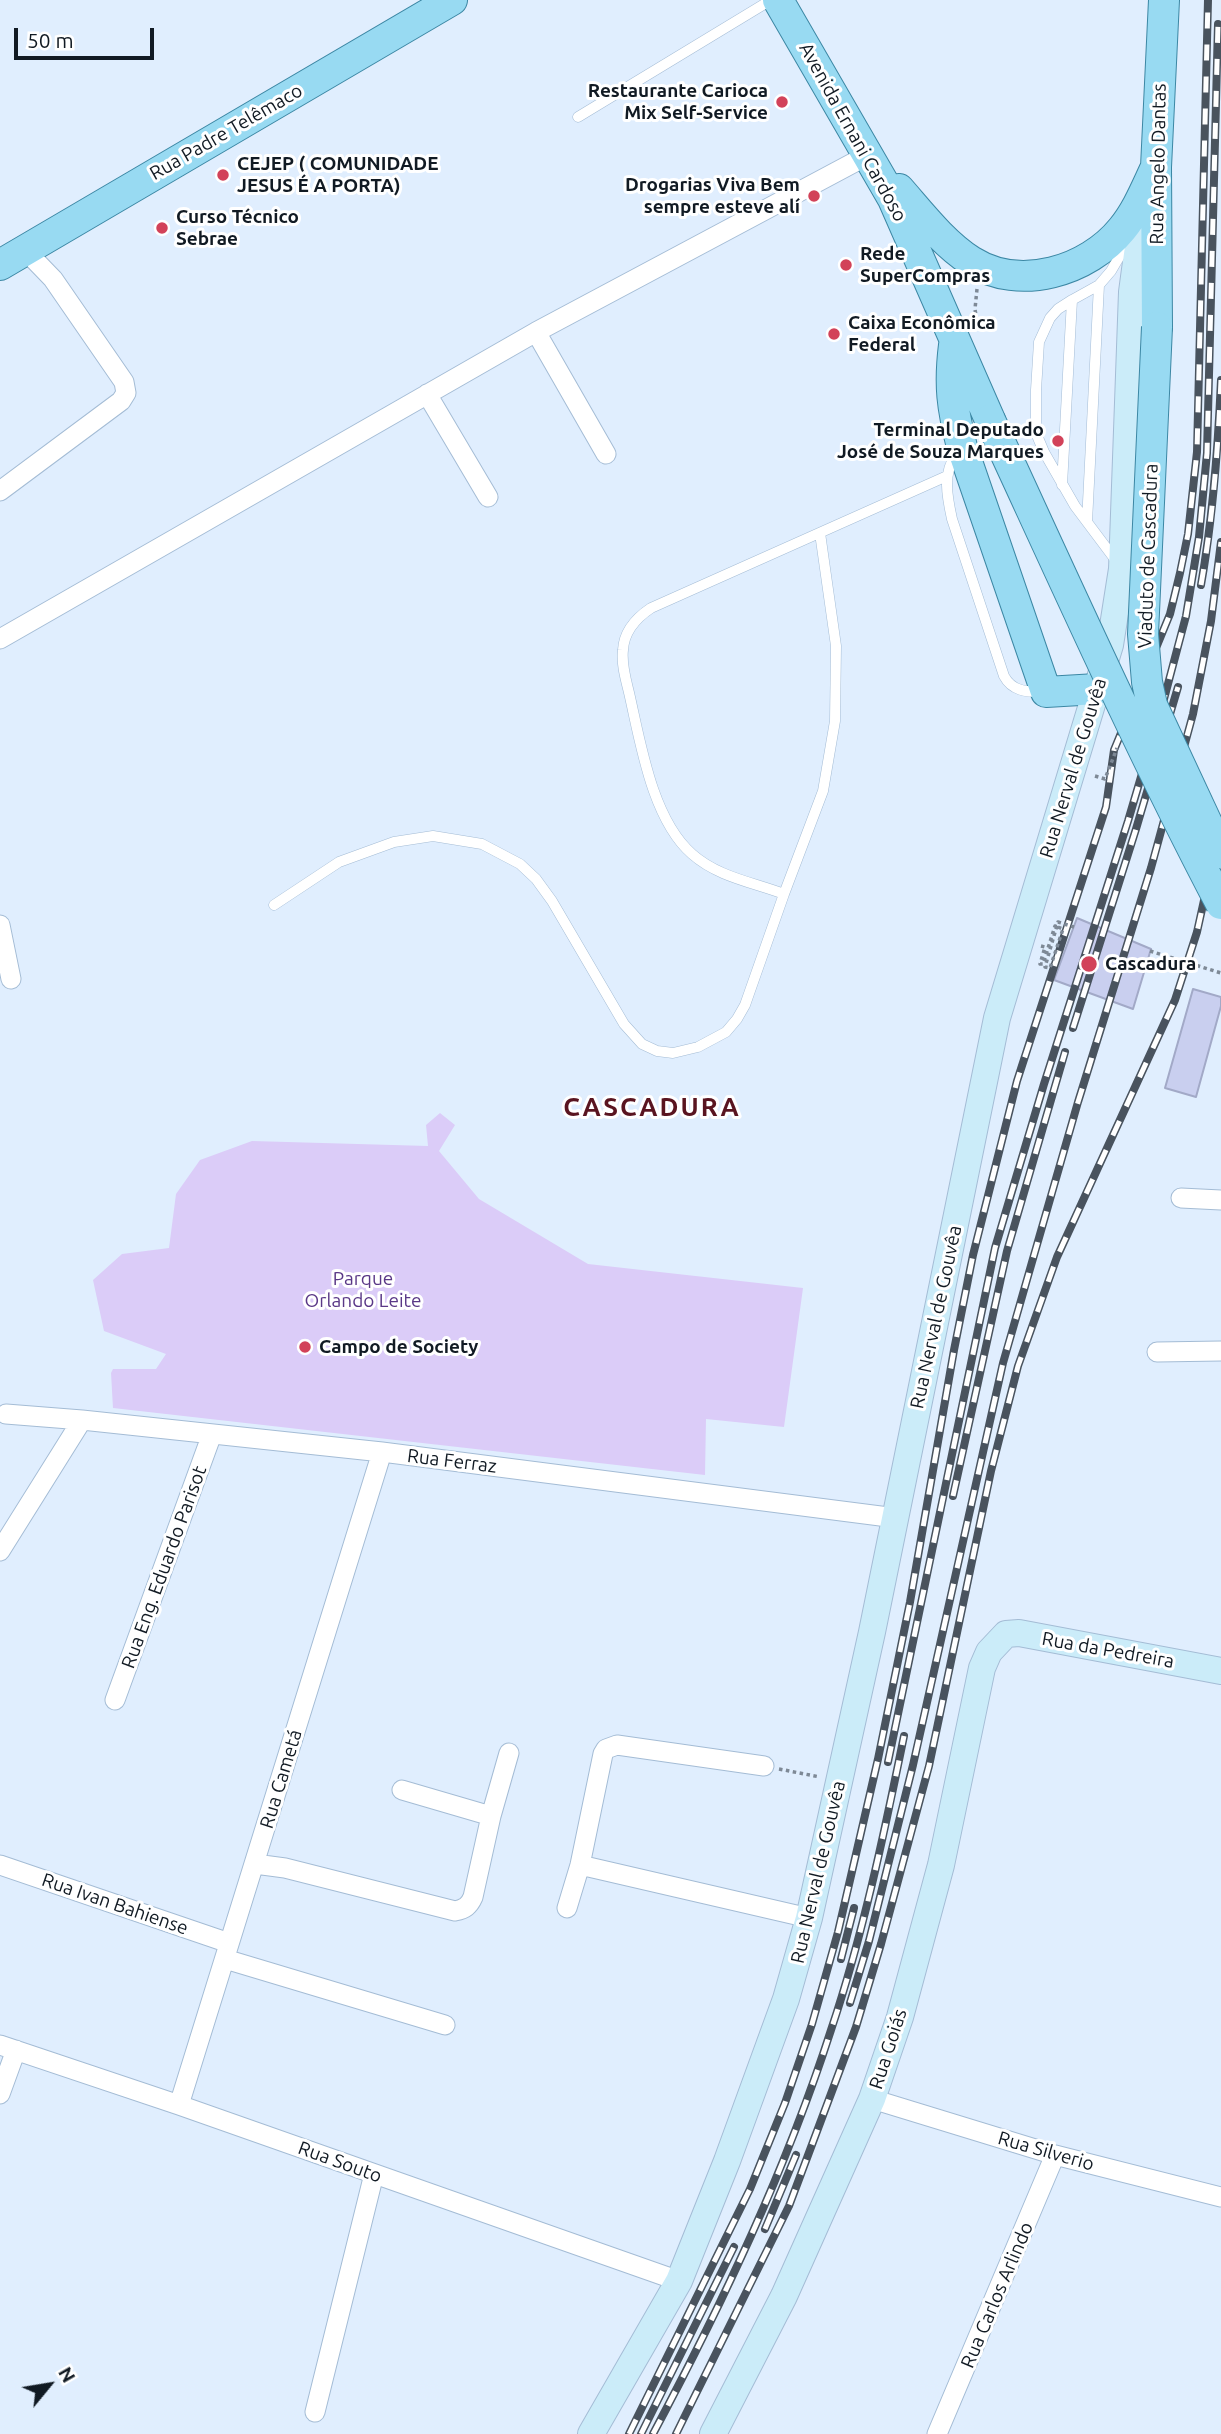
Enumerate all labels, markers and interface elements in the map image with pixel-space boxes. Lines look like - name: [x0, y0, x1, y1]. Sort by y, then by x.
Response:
- scale bar: [18, 14, 158, 58]
- text: 50 m: [27, 28, 74, 52]
- street label: Avenida Ernani Cardoso: [794, 39, 912, 225]
- street label: Rua Padre Telêmaco: [146, 79, 306, 185]
- place label: Restaurante Carioca Mix Self-Service: [588, 80, 768, 124]
- street label: Rua Angelo Dantas: [1145, 83, 1171, 245]
- marker: Restaurante Carioca Mix Self-Service: [774, 94, 790, 110]
- place label: CEJEP ( COMUNIDADE JESUS É A PORTA): [237, 153, 438, 197]
- marker: CEJEP ( COMUNIDADE JESUS É A PORTA): [215, 167, 231, 183]
- place label: Drogarias Viva Bem sempre esteve alí: [625, 174, 800, 218]
- marker: Drogarias Viva Bem sempre esteve alí: [806, 188, 822, 204]
- place label: Curso Técnico Sebrae: [176, 206, 299, 250]
- marker: Curso Técnico Sebrae: [154, 220, 170, 236]
- place label: Rede SuperCompras: [860, 243, 990, 287]
- marker: Rede SuperCompras: [838, 257, 854, 273]
- place label: Caixa Econômica Federal: [848, 312, 996, 356]
- marker: Caixa Econômica Federal: [826, 326, 842, 342]
- place label: Terminal Deputado José de Souza Marques: [837, 419, 1044, 463]
- marker: Terminal Deputado José de Souza Marques: [1050, 433, 1066, 449]
- street label: Viaduto de Cascadura: [1133, 463, 1163, 649]
- street label: Rua Nerval de Gouvêa: [1035, 675, 1111, 861]
- place label: Cascadura: [1105, 953, 1196, 975]
- marker: Cascadura: [1079, 954, 1099, 974]
- district label: CASCADURA: [564, 1091, 740, 1123]
- street label: Rua Nerval de Gouvêa: [905, 1223, 967, 1411]
- park label: Parque Orlando Leite: [305, 1268, 421, 1312]
- place label: Campo de Society: [319, 1336, 478, 1358]
- marker: Campo de Society: [297, 1339, 313, 1355]
- street label: Rua Ferraz: [406, 1444, 498, 1478]
- street label: Rua Eng. Eduardo Parisot: [117, 1463, 211, 1671]
- street label: Rua da Pedreira: [1040, 1627, 1176, 1673]
- street label: Rua Cametá: [255, 1727, 307, 1831]
- street label: Rua Nerval de Gouvêa: [786, 1778, 850, 1966]
- street label: Rua Ivan Bahiense: [39, 1868, 191, 1940]
- street label: Rua Goiás: [864, 2006, 912, 2092]
- street label: Rua Silverio: [995, 2126, 1097, 2176]
- street label: Rua Souto: [295, 2136, 385, 2188]
- street label: Rua Carlos Arlindo: [956, 2219, 1038, 2371]
- north arrow: [14, 2350, 84, 2420]
- text: N: [54, 2363, 80, 2386]

